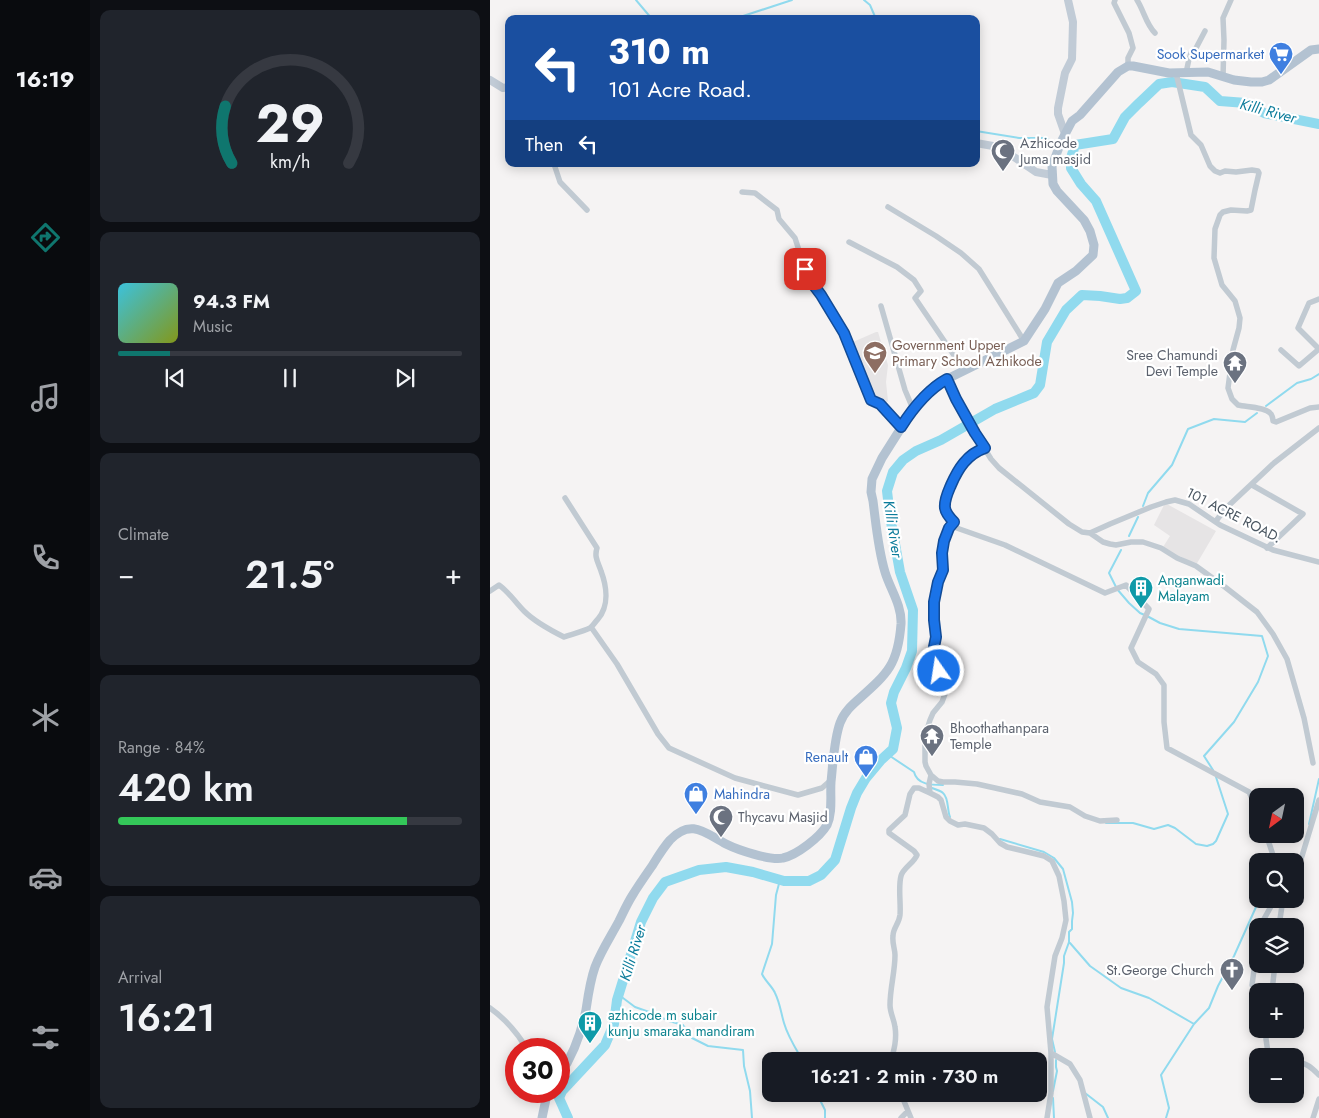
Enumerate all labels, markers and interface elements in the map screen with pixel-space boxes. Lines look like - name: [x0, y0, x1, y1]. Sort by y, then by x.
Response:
- text: 310 m: [608, 27, 710, 77]
- icon: left: [525, 35, 590, 100]
- supermarket icon: Sook Supermarket: [1268, 41, 1294, 75]
- place label: Sook Supermarket: [1157, 44, 1265, 64]
- text: 16:19: [16, 63, 74, 95]
- text: 101 Acre Road.: [608, 73, 752, 105]
- text: 29: [256, 86, 324, 162]
- water label: Killi River: [1237, 93, 1300, 129]
- icon: left: [574, 130, 602, 158]
- text: Then: [525, 131, 564, 158]
- place label: Azhicode Juma masjid: [1018, 133, 1091, 169]
- mosque icon: Azhicode Juma masjid: [990, 138, 1016, 172]
- text: km/h: [270, 149, 310, 175]
- icon: directions: [28, 220, 63, 255]
- pin: [784, 248, 826, 290]
- icon: arrive: [791, 255, 819, 283]
- text: 94.3 FM: [193, 288, 270, 315]
- text: Music: [193, 315, 233, 338]
- place label: Government Upper Primary School Azhikode: [892, 335, 1042, 371]
- school or university icon: Government Upper Primary School Azhikode: [862, 340, 888, 374]
- place label: Sree Chamundi Devi Temple: [1126, 345, 1218, 381]
- temple icon: Sree Chamundi Devi Temple: [1222, 350, 1248, 384]
- icon: previous: [161, 364, 189, 392]
- icon: pause: [276, 364, 304, 392]
- icon: next: [391, 364, 419, 392]
- icon: music: [28, 380, 63, 415]
- street label: 101 ACRE ROAD.: [1183, 482, 1285, 548]
- water label: Killi River: [878, 499, 909, 560]
- text: Climate: [118, 523, 169, 546]
- icon: phone: [28, 540, 63, 575]
- text: 21.5°: [245, 547, 334, 602]
- text: −: [118, 554, 135, 595]
- text: +: [445, 554, 462, 595]
- place label: Anganwadi Malayam: [1158, 570, 1224, 606]
- building icon: Anganwadi Malayam: [1128, 575, 1154, 609]
- position arrow: [912, 644, 964, 696]
- icon: climate: [28, 700, 63, 735]
- place label: Bhoothathanpara Temple: [950, 718, 1049, 754]
- temple icon: Bhoothathanpara Temple: [919, 723, 945, 757]
- text: Range · 84%: [118, 736, 205, 759]
- shop icon: Renault: [853, 744, 879, 778]
- place label: Renault: [805, 747, 849, 767]
- text: 420 km: [118, 760, 254, 815]
- shop icon: Mahindra: [683, 781, 709, 815]
- place label: Mahindra: [714, 784, 770, 804]
- north arrow: [1249, 788, 1304, 842]
- map controls: [1249, 788, 1304, 1103]
- mosque icon: Thycavu Masjid: [708, 804, 734, 838]
- place label: Thycavu Masjid: [738, 807, 828, 827]
- button: search: [1249, 853, 1304, 908]
- icon: car: [28, 860, 63, 895]
- button: layers: [1249, 918, 1304, 973]
- water label: Killi River: [614, 921, 652, 984]
- church icon: St.George Church: [1219, 957, 1245, 991]
- place label: St.George Church: [1106, 960, 1214, 980]
- text: Arrival: [118, 966, 162, 989]
- button: +: [1249, 983, 1304, 1038]
- text: 16:21: [118, 990, 216, 1045]
- place label: azhicode m subair kunju smaraka mandiram: [608, 1005, 755, 1041]
- building icon: azhicode m subair kunju smaraka mandiram: [577, 1010, 603, 1044]
- icon: filters: [28, 1020, 63, 1055]
- speed limit sign: 30: [505, 1038, 570, 1103]
- button: −: [1249, 1048, 1304, 1103]
- text: 16:21 · 2 min · 730 m: [811, 1063, 998, 1090]

